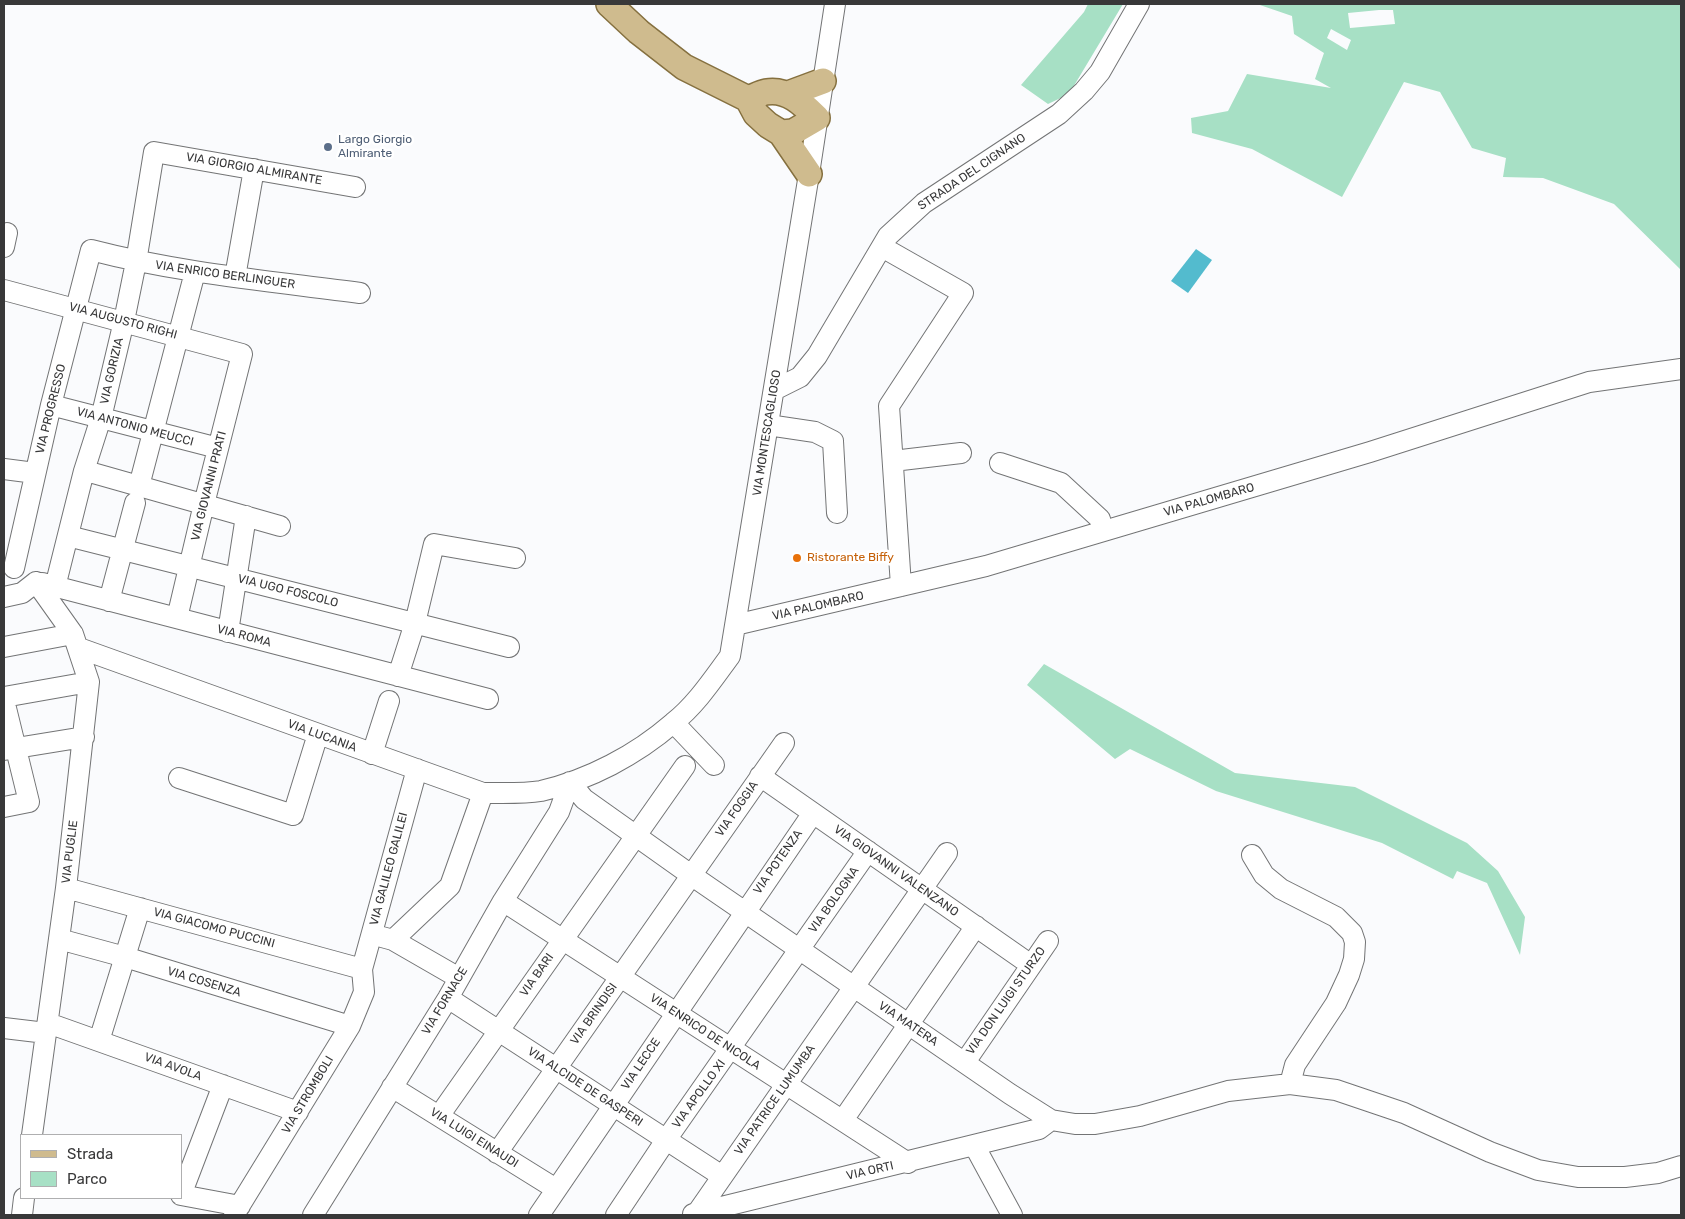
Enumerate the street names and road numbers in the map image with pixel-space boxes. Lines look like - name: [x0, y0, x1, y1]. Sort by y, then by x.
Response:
- street label: STRADA DEL CIGNANO: [915, 131, 1029, 213]
- street label: VIA GIORGIO ALMIRANTE: [185, 150, 323, 188]
- street label: VIA ENRICO BERLINGUER: [154, 258, 296, 292]
- street label: VIA AUGUSTO RIGHI: [67, 300, 179, 342]
- street label: VIA GORIZIA: [97, 336, 127, 406]
- street label: VIA PROGRESSO: [33, 363, 69, 455]
- street label: VIA MONTESCAGLIOSO: [750, 369, 784, 497]
- street label: VIA ANTONIO MEUCCI: [75, 404, 195, 450]
- street label: VIA GIOVANNI PRATI: [188, 430, 230, 542]
- street label: VIA PALOMBARO: [1162, 480, 1256, 520]
- street label: VIA UGO FOSCOLO: [236, 572, 340, 610]
- street label: VIA PALOMBARO: [771, 588, 865, 624]
- street label: VIA ROMA: [215, 622, 273, 650]
- street label: VIA LUCANIA: [285, 717, 359, 755]
- street label: VIA FOGGIA: [713, 778, 761, 840]
- street label: VIA GALILEO GALILEI: [367, 811, 411, 927]
- street label: VIA PUGLIE: [59, 820, 81, 884]
- street label: VIA GIOVANNI VALENZANO: [831, 822, 961, 920]
- street label: VIA POTENZA: [750, 827, 806, 897]
- street label: VIA BOLOGNA: [806, 864, 862, 936]
- street label: VIA GIACOMO PUCCINI: [152, 905, 276, 951]
- street label: VIA DON LUIGI STURZO: [963, 944, 1049, 1058]
- street label: VIA BARI: [517, 951, 557, 999]
- street label: VIA COSENZA: [165, 964, 243, 1000]
- street label: VIA FORNACE: [419, 964, 471, 1038]
- street label: VIA BRINDISI: [567, 980, 621, 1048]
- street label: VIA ENRICO DE NICOLA: [647, 991, 763, 1073]
- street label: VIA MATERA: [875, 999, 941, 1049]
- street label: VIA LECCE: [618, 1035, 664, 1093]
- street label: VIA PATRICE LUMUMBA: [731, 1042, 819, 1158]
- street label: VIA ALCIDE DE GASPERI: [525, 1044, 645, 1130]
- street label: VIA AVOLA: [142, 1050, 204, 1084]
- street label: VIA STROMBOLI: [279, 1054, 337, 1136]
- street label: VIA APOLLO XI: [669, 1057, 729, 1131]
- street label: VIA LUIGI EINAUDI: [427, 1105, 521, 1171]
- street label: VIA ORTI: [845, 1159, 895, 1183]

